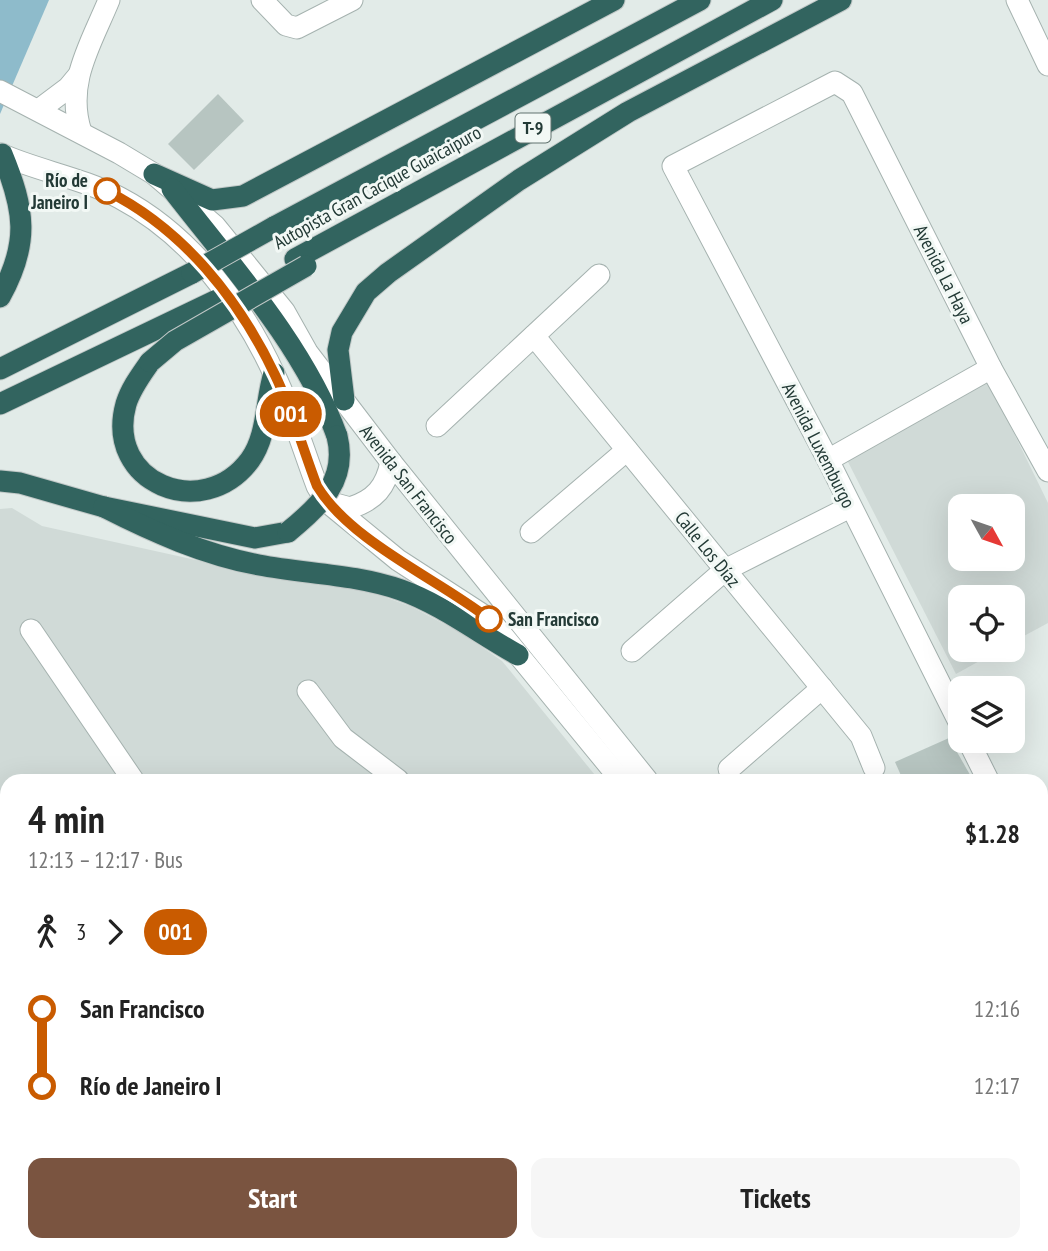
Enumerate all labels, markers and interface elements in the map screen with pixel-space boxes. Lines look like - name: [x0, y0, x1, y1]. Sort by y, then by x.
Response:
- road number: T-9: [516, 113, 550, 142]
- street label: Autopista Gran Cacique Guaicaipuro: [269, 120, 485, 254]
- place label: Río de Janeiro I: [30, 168, 88, 214]
- marker: Río de Janeiro I: [94, 178, 120, 204]
- street label: Avenida La Haya: [909, 221, 979, 327]
- street label: Avenida Luxemburgo: [777, 378, 861, 512]
- line badge: 001: [251, 391, 331, 437]
- text: 001: [274, 398, 308, 429]
- street label: Avenida San Francisco: [355, 419, 463, 549]
- north arrow: [948, 494, 1026, 570]
- map controls: [948, 494, 1025, 753]
- street label: Calle Los Díaz: [670, 506, 746, 592]
- button: locate: [948, 585, 1025, 662]
- marker: San Francisco: [476, 606, 502, 632]
- place label: San Francisco: [508, 607, 599, 631]
- button: layers: [948, 676, 1025, 753]
- text: 4 min: [28, 794, 105, 843]
- text: $1.28: [965, 817, 1020, 850]
- text: 12:13 – 12:17 · Bus: [28, 845, 183, 874]
- icon: walk: [28, 913, 66, 951]
- icon: forward: [96, 913, 134, 951]
- text: 001: [158, 916, 193, 947]
- text: 3: [76, 917, 86, 946]
- text: San Francisco: [80, 992, 204, 1025]
- text: 12:16: [974, 994, 1020, 1023]
- text: Río de Janeiro I: [80, 1069, 221, 1102]
- text: 12:17: [974, 1071, 1020, 1100]
- button: Start: [28, 1158, 517, 1238]
- button: Tickets: [531, 1158, 1020, 1238]

